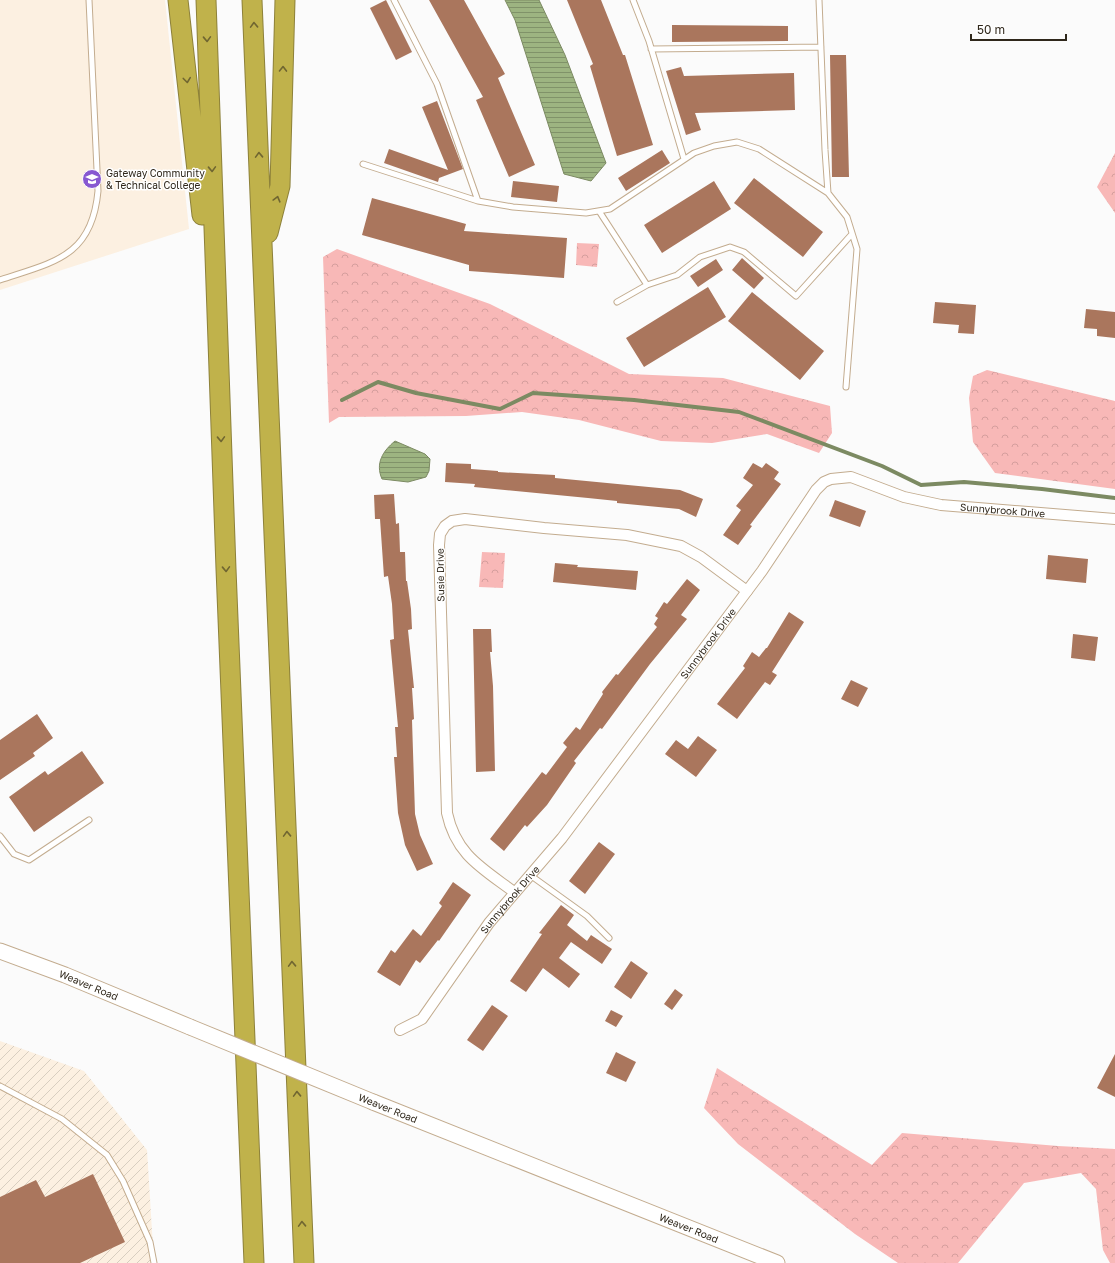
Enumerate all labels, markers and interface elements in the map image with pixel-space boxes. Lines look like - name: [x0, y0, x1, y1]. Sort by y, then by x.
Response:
- scale bar: [971, 16, 1066, 42]
- one-way arrow: [249, 22, 258, 28]
- text: 50 m: [977, 22, 1005, 37]
- one-way arrow: [203, 36, 211, 42]
- one-way arrow: [279, 66, 287, 72]
- one-way arrow: [183, 77, 192, 84]
- one-way arrow: [255, 152, 263, 158]
- one-way arrow: [207, 166, 216, 172]
- place label: Gateway Community & Technical College: [106, 167, 205, 191]
- school or university icon: Gateway Community & Technical College: [81, 168, 103, 190]
- one-way arrow: [272, 195, 281, 202]
- one-way arrow: [217, 436, 226, 442]
- street label: Sunnybrook Drive: [960, 501, 1046, 519]
- street label: Susie Drive: [434, 548, 446, 602]
- one-way arrow: [222, 566, 230, 572]
- street label: Sunnybrook Drive: [678, 605, 738, 681]
- one-way arrow: [282, 831, 291, 837]
- street label: Sunnybrook Drive: [478, 863, 542, 936]
- one-way arrow: [288, 961, 296, 967]
- street label: Weaver Road: [58, 967, 120, 1002]
- one-way arrow: [293, 1091, 301, 1097]
- street label: Weaver Road: [357, 1091, 419, 1125]
- street label: Weaver Road: [658, 1211, 720, 1245]
- one-way arrow: [298, 1221, 307, 1227]

